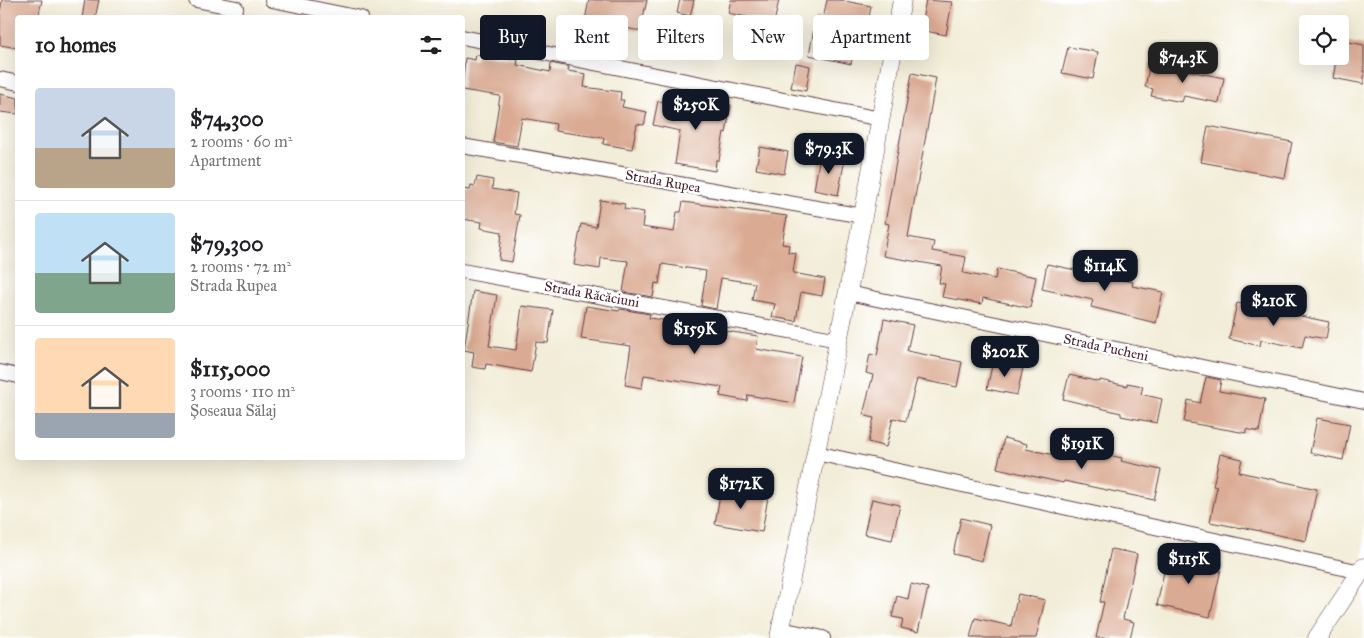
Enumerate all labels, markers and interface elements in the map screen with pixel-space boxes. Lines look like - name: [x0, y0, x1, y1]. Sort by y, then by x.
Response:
- chip: Buy: [480, 15, 546, 60]
- chip: Rent: [556, 15, 628, 60]
- chip: Filters: [638, 15, 723, 60]
- chip: New: [733, 15, 803, 60]
- chip: Apartment: [813, 15, 929, 60]
- map controls: [1299, 15, 1349, 65]
- button: locate: [1299, 15, 1349, 65]
- icon: filters: [417, 31, 445, 59]
- text: 10 homes: [35, 32, 116, 58]
- pin: $74.3K: [1142, 42, 1224, 84]
- text: $74.3K: [1159, 48, 1207, 67]
- pin: $250K: [661, 88, 731, 131]
- text: $250K: [673, 95, 719, 114]
- text: $74,300: [190, 106, 264, 132]
- icon: home: [75, 108, 135, 168]
- text: 2 rooms · 60 m²: [190, 132, 292, 151]
- pin: $79.3K: [788, 132, 870, 175]
- text: $79.3K: [805, 139, 853, 158]
- text: Apartment: [190, 151, 262, 170]
- street label: Strada Rupea: [624, 167, 702, 196]
- text: $79,300: [190, 231, 263, 257]
- icon: home: [75, 233, 135, 293]
- pin: $114K: [1070, 250, 1140, 292]
- text: $114K: [1084, 256, 1126, 275]
- text: 2 rooms · 72 m²: [190, 257, 291, 276]
- text: Strada Rupea: [190, 276, 277, 295]
- street label: Strada Răcăciuni: [543, 278, 641, 311]
- pin: $210K: [1239, 284, 1309, 327]
- text: $210K: [1252, 291, 1296, 310]
- pin: $159K: [660, 312, 730, 355]
- text: $159K: [673, 319, 717, 338]
- street label: Strada Pucheni: [1062, 330, 1150, 365]
- pin: $202K: [970, 336, 1040, 378]
- text: $202K: [982, 342, 1028, 361]
- text: $115,000: [190, 356, 270, 382]
- icon: home: [75, 358, 135, 418]
- text: 3 rooms · 110 m²: [190, 382, 295, 401]
- text: Șoseaua Sălaj: [190, 401, 276, 420]
- pin: $191K: [1047, 428, 1117, 470]
- text: $191K: [1061, 434, 1103, 453]
- pin: $172K: [706, 468, 776, 510]
- text: $172K: [719, 474, 763, 493]
- pin: $115K: [1154, 542, 1224, 585]
- text: $115K: [1169, 549, 1209, 568]

